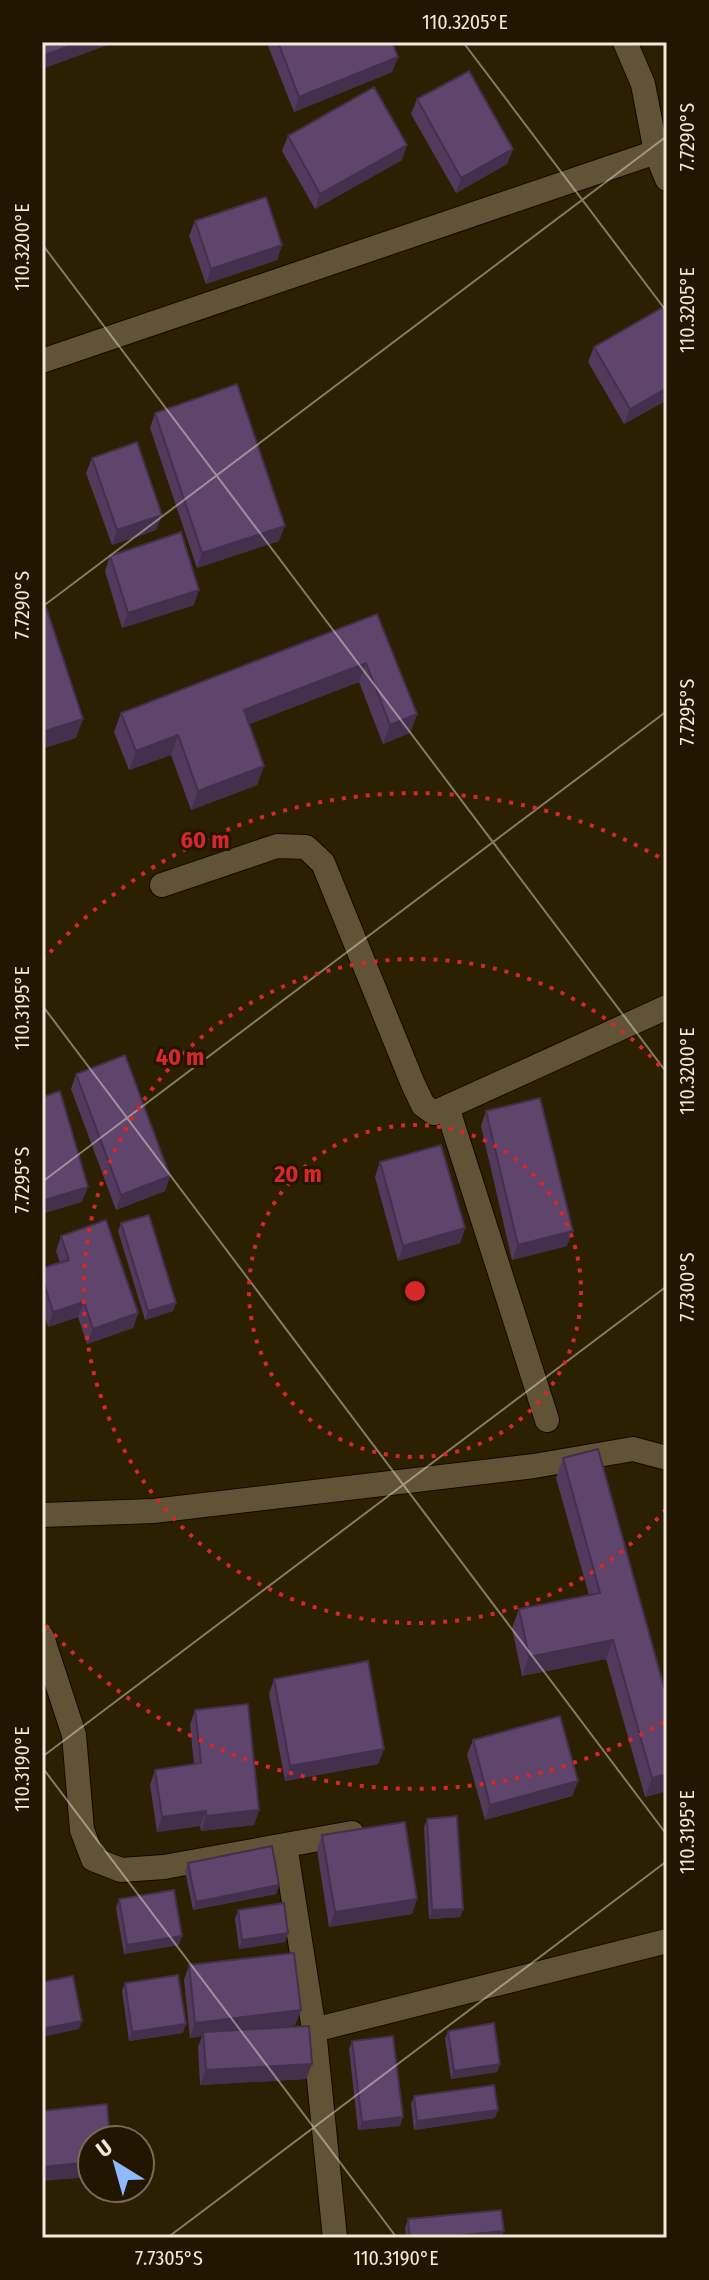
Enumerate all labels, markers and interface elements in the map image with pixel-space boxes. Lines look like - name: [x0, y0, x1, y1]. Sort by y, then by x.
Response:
- text: 110.3205°E: [422, 10, 508, 34]
- text: 7.7290°S: [675, 103, 699, 171]
- text: 110.3200°E: [10, 203, 34, 291]
- text: 110.3205°E: [675, 267, 699, 353]
- text: 7.7290°S: [10, 571, 34, 639]
- text: 7.7295°S: [675, 678, 699, 745]
- text: 60 m: [181, 826, 229, 854]
- text: 110.3195°E: [10, 966, 34, 1050]
- text: 110.3200°E: [675, 1027, 699, 1115]
- text: 40 m: [156, 1043, 204, 1071]
- text: 7.7295°S: [10, 1146, 34, 1213]
- text: 20 m: [273, 1160, 322, 1188]
- text: 7.7300°S: [675, 1252, 699, 1322]
- centre of rings: [401, 1277, 429, 1305]
- text: 110.3190°E: [10, 1726, 34, 1812]
- text: 110.3195°E: [675, 1790, 699, 1874]
- north arrow: [76, 2124, 156, 2204]
- text: U: [91, 2134, 118, 2163]
- text: 7.7305°S: [135, 2246, 203, 2270]
- text: 110.3190°E: [353, 2246, 439, 2270]

